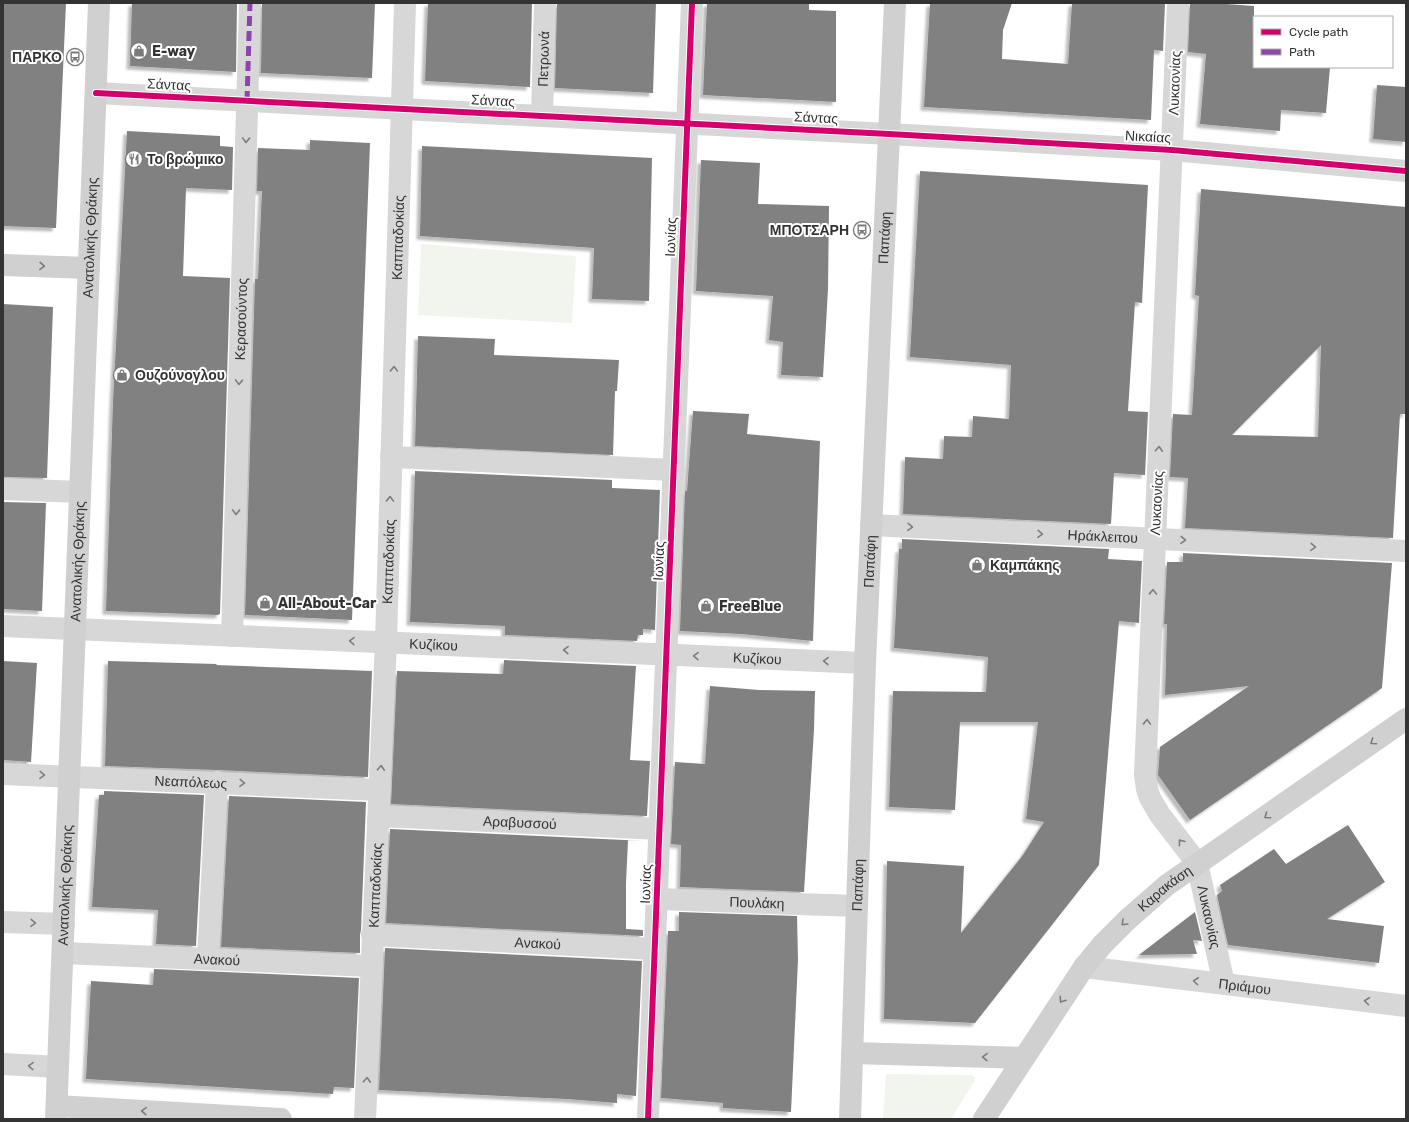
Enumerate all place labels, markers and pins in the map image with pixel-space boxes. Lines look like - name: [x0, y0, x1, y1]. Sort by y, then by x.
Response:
- shop icon: E-way: [129, 41, 149, 61]
- place label: E-way: [152, 43, 196, 60]
- bus stop icon: ΠΑΡΚΟ: [65, 47, 85, 67]
- place label: ΠΑΡΚΟ: [12, 49, 62, 66]
- restaurant icon: Το βρώμικο: [124, 149, 144, 169]
- place label: Το βρώμικο: [147, 151, 223, 168]
- bus stop icon: ΜΠΟΤΣΑΡΗ: [852, 220, 872, 240]
- place label: ΜΠΟΤΣΑΡΗ: [770, 222, 849, 239]
- shop icon: Ουζούνογλου: [112, 365, 132, 385]
- place label: Ουζούνογλου: [135, 367, 225, 384]
- shop icon: Καμπάκης: [967, 555, 987, 575]
- place label: Καμπάκης: [990, 557, 1060, 574]
- shop icon: All-About-Car: [255, 593, 275, 613]
- place label: All-About-Car: [278, 595, 377, 612]
- shop icon: FreeBlue: [696, 596, 716, 616]
- place label: FreeBlue: [719, 598, 782, 615]

